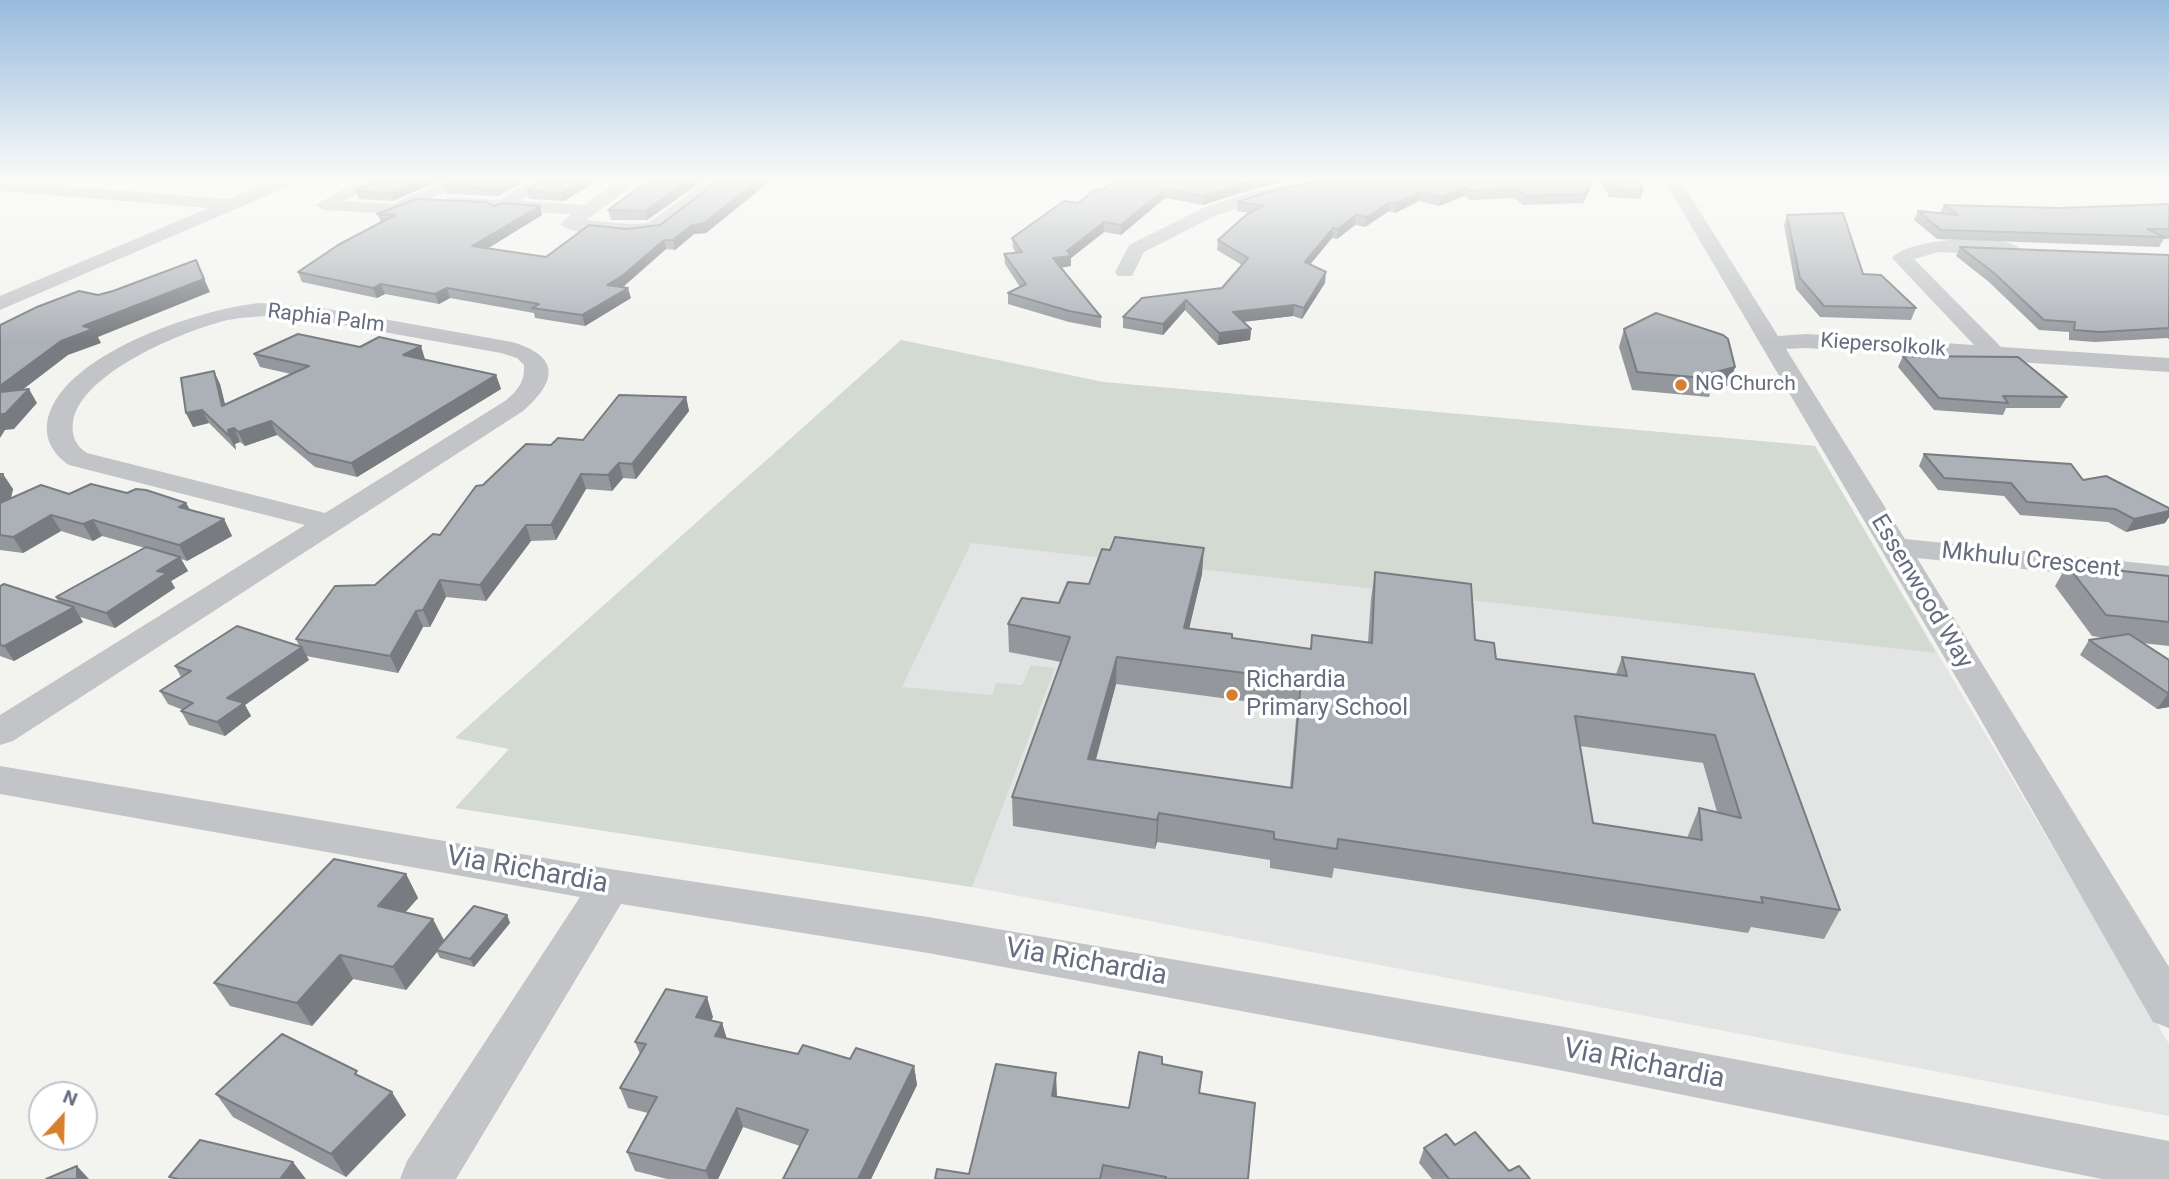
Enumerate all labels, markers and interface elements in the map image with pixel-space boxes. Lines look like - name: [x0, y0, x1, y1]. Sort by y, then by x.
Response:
- street label: Raphia Palm: [266, 299, 386, 339]
- street label: Kiepersolkolk: [1819, 329, 1947, 363]
- place label: NG Church: [1695, 372, 1796, 398]
- marker: NG Church: [1673, 377, 1689, 393]
- street label: Essenwood Way: [1864, 510, 1978, 674]
- street label: Mkhulu Crescent: [1940, 537, 2122, 585]
- place label: Richardia Primary School: [1246, 667, 1408, 723]
- marker: Richardia Primary School: [1224, 687, 1240, 703]
- street label: Via Richardia: [444, 840, 610, 902]
- street label: Via Richardia: [1003, 932, 1169, 994]
- street label: Via Richardia: [1561, 1033, 1727, 1097]
- north arrow: [28, 1081, 98, 1151]
- text: N: [60, 1085, 81, 1111]

